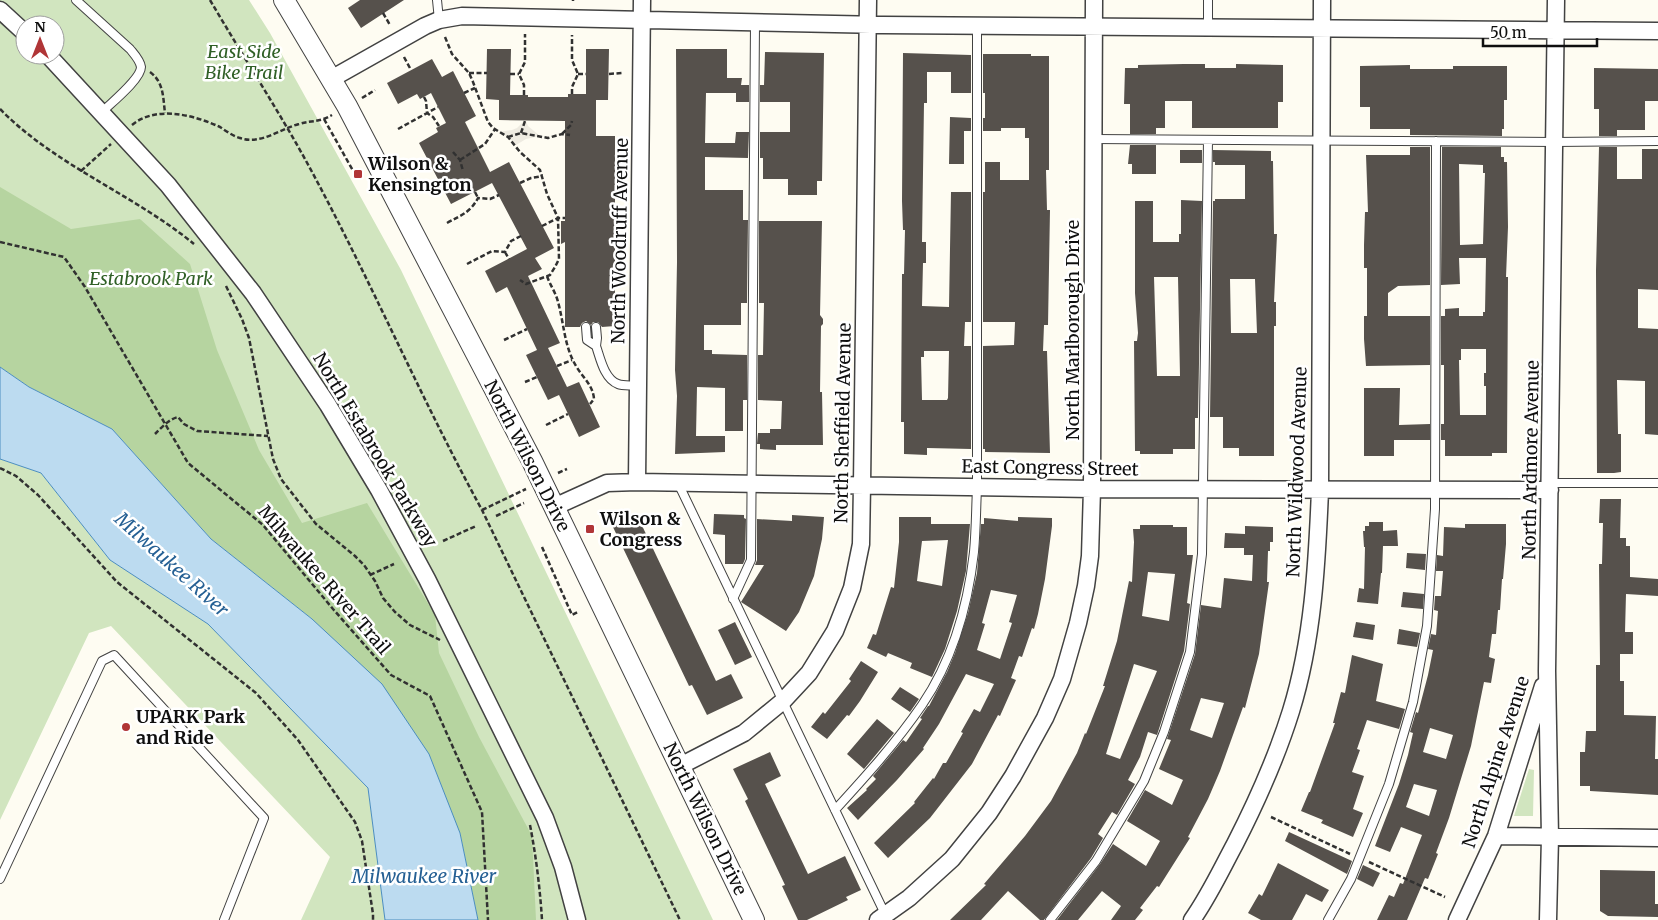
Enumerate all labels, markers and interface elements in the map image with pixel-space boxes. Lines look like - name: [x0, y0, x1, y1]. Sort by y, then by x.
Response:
- north arrow: [15, 15, 65, 65]
- scale bar: [1483, 15, 1597, 47]
- text: N: [34, 18, 46, 36]
- text: 50 m: [1490, 23, 1527, 42]
- park label: East Side Bike Trail: [205, 40, 283, 84]
- street label: North Woodruff Avenue: [606, 138, 633, 344]
- place label: Wilson & Kensington: [367, 152, 471, 196]
- marker: Wilson & Kensington: [352, 168, 364, 180]
- street label: North Marlborough Drive: [1061, 220, 1084, 440]
- park label: Estabrook Park: [89, 267, 213, 290]
- street label: North Sheffield Avenue: [829, 323, 856, 523]
- street label: North Estabrook Parkway: [308, 348, 443, 552]
- street label: North Ardmore Avenue: [1517, 360, 1544, 560]
- street label: North Wildwood Avenue: [1281, 366, 1312, 578]
- street label: North Wilson Drive: [479, 376, 576, 535]
- street label: East Congress Street: [961, 454, 1139, 481]
- street label: Milwaukee River Trail: [253, 500, 396, 659]
- water label: Milwaukee River: [109, 506, 234, 622]
- place label: Wilson & Congress: [599, 507, 682, 551]
- marker: Wilson & Congress: [584, 523, 596, 535]
- street label: North Alpine Avenue: [1457, 673, 1534, 851]
- place label: UPARK Park and Ride: [136, 705, 245, 749]
- marker: UPARK Park and Ride: [120, 721, 132, 733]
- street label: North Wilson Drive: [659, 739, 752, 899]
- water label: Milwaukee River: [351, 864, 497, 888]

